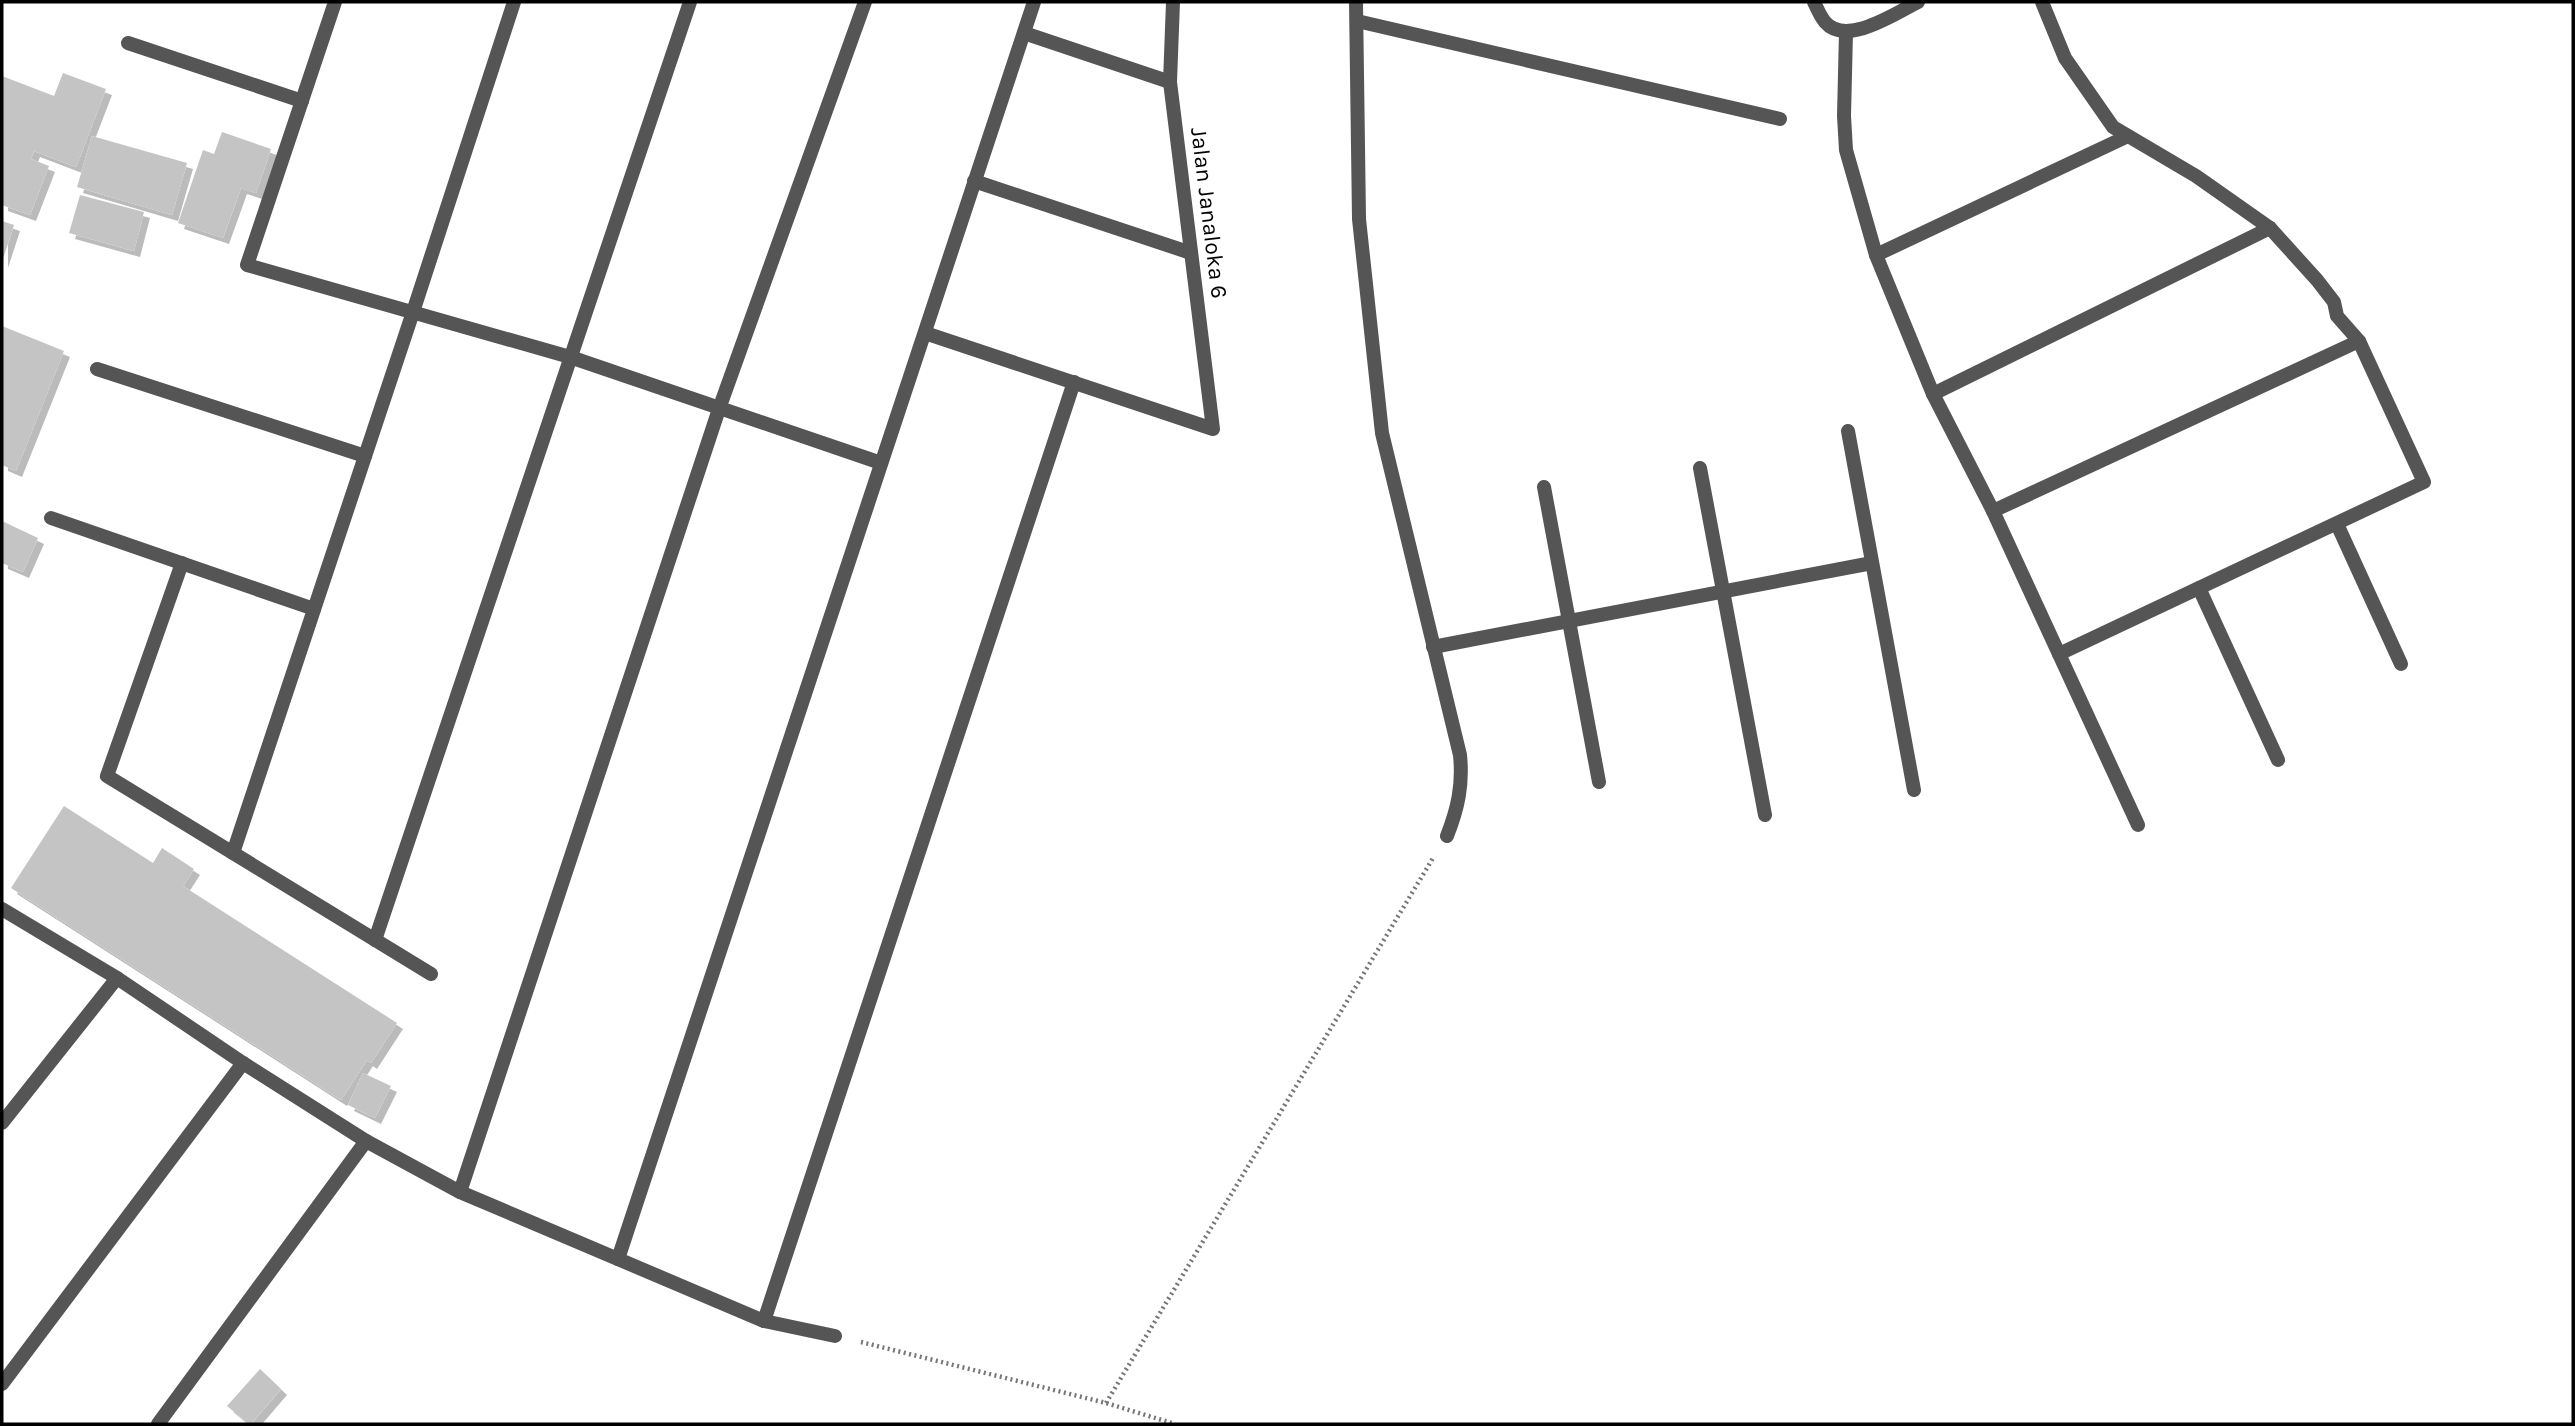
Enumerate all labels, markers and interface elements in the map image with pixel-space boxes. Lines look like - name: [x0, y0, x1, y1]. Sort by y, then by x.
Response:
- street label: Jalan Janaloka 6: [1185, 126, 1233, 300]

